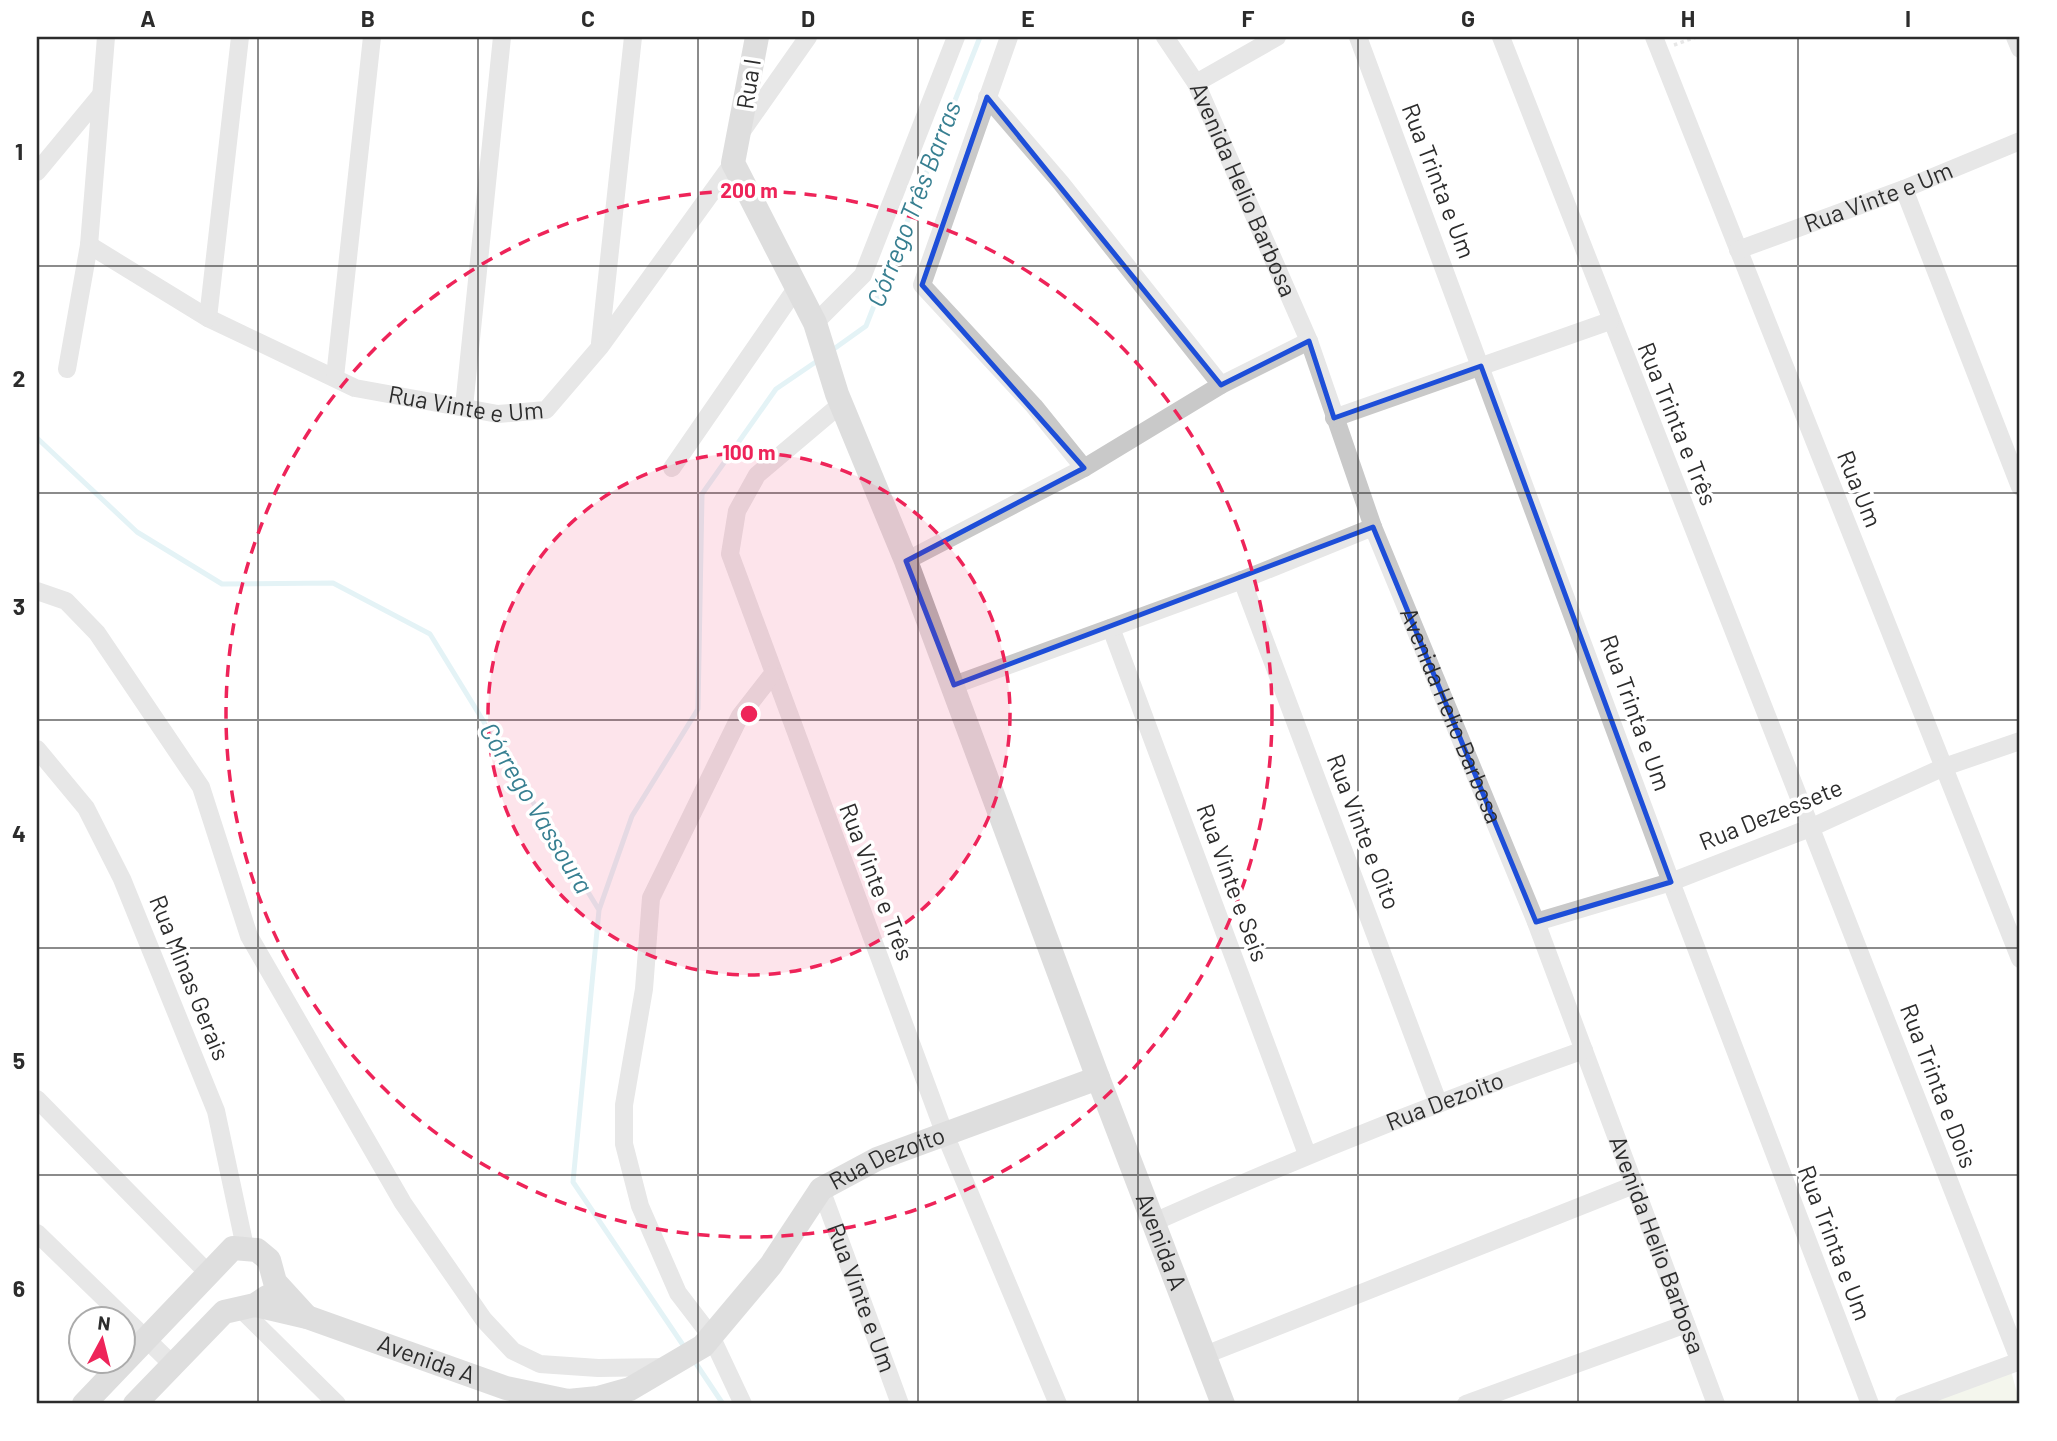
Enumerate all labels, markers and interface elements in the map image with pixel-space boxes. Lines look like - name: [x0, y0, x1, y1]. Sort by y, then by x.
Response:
- text: A: [140, 4, 156, 32]
- text: B: [361, 4, 375, 32]
- text: C: [581, 4, 595, 32]
- text: D: [801, 4, 815, 32]
- text: E: [1021, 4, 1035, 32]
- text: F: [1242, 4, 1255, 32]
- text: G: [1461, 4, 1475, 32]
- text: H: [1681, 4, 1695, 32]
- text: I: [1905, 4, 1911, 32]
- street label: Rua I: [729, 56, 766, 111]
- street label: Avenida Helio Barbosa: [1185, 78, 1304, 301]
- water label: Córrego Três Barras: [859, 96, 966, 311]
- street label: Rua Trinta e Um: [1397, 99, 1482, 262]
- text: 1: [15, 137, 23, 165]
- street label: Rua Vinte e Um: [1800, 154, 1957, 238]
- text: 200 m: [720, 177, 778, 202]
- street label: Rua Trinta e Três: [1632, 338, 1724, 509]
- text: 2: [13, 364, 25, 392]
- street label: Rua Vinte e Um: [386, 378, 545, 428]
- text: 100 m: [722, 439, 776, 464]
- street label: Rua Um: [1832, 446, 1889, 531]
- text: 3: [13, 592, 25, 620]
- street label: Avenida Helio Barbosa: [1395, 603, 1510, 827]
- street label: Rua Trinta e Um: [1595, 631, 1678, 794]
- centre of rings: [737, 702, 761, 726]
- water label: Córrego Vassoura: [474, 716, 601, 898]
- street label: Rua Vinte e Oito: [1321, 750, 1407, 913]
- street label: Rua Dezessete: [1695, 772, 1846, 856]
- street label: Rua Vinte e Três: [834, 799, 921, 964]
- street label: Rua Vinte e Seis: [1191, 800, 1275, 965]
- text: 4: [12, 819, 26, 847]
- street label: Rua Minas Gerais: [144, 891, 237, 1064]
- street label: Rua Trinta e Dois: [1895, 999, 1984, 1172]
- text: 5: [13, 1046, 25, 1074]
- street label: Rua Dezoito: [1381, 1064, 1507, 1136]
- street label: Rua Dezoito: [823, 1119, 949, 1195]
- street label: Avenida Helio Barbosa: [1604, 1131, 1712, 1358]
- street label: Rua Trinta e Um: [1793, 1161, 1878, 1324]
- street label: Avenida A: [1130, 1189, 1194, 1294]
- street label: Rua Vinte e Um: [822, 1219, 903, 1376]
- text: 6: [13, 1274, 25, 1302]
- north arrow: [66, 1304, 136, 1374]
- text: N: [96, 1310, 112, 1335]
- street label: Avenida A: [374, 1327, 479, 1389]

